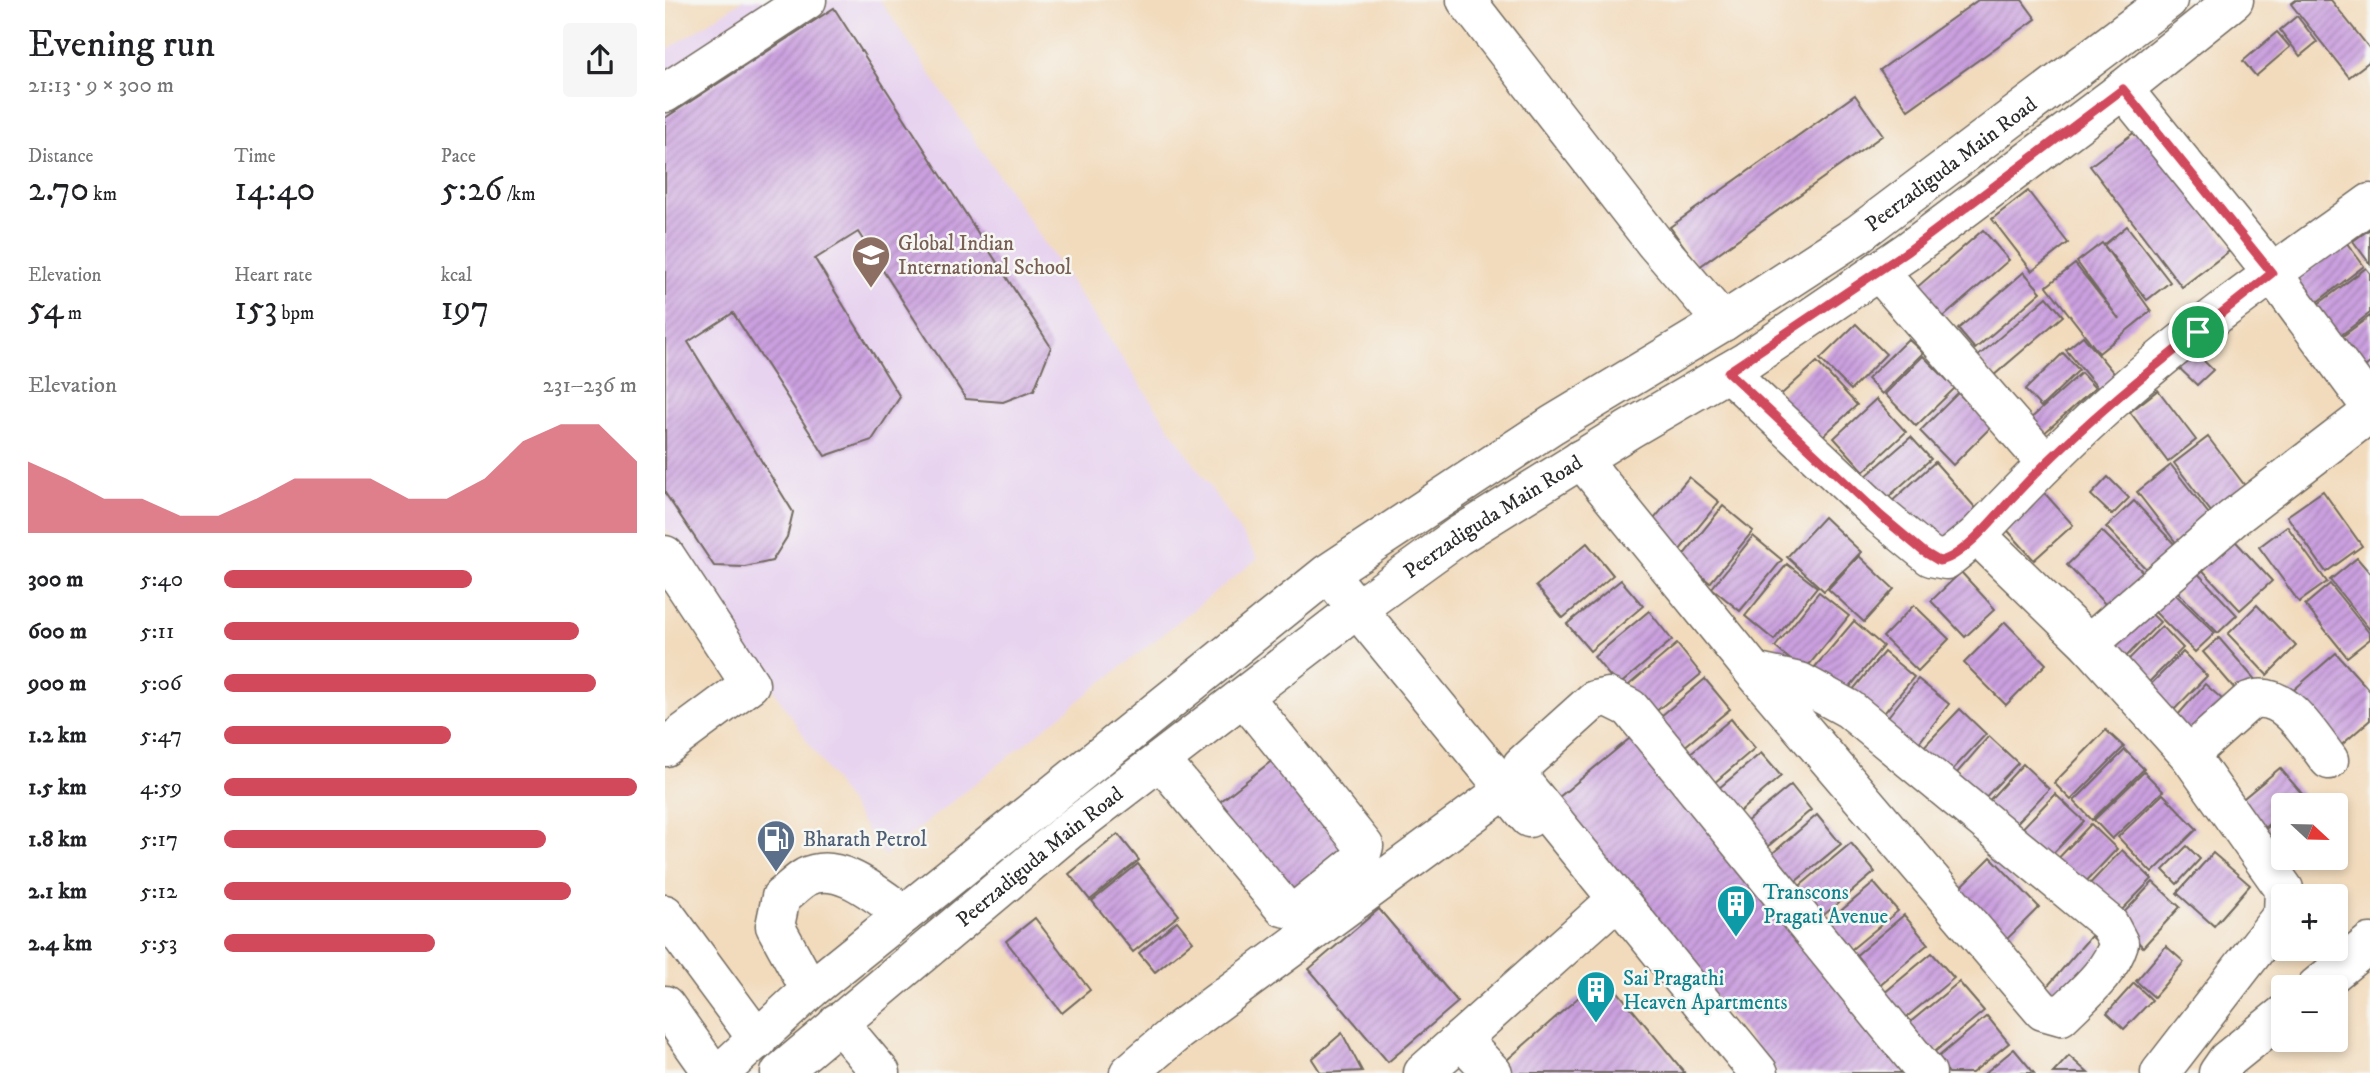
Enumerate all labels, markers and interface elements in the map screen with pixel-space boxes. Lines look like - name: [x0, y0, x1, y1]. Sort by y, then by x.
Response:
- text: Evening run: [28, 21, 215, 69]
- button: share: [563, 23, 637, 97]
- text: 21:13 · 9 × 300 m: [28, 71, 174, 100]
- street label: Peerzadiguda Main Road: [1861, 91, 2043, 238]
- text: Distance: [28, 145, 93, 168]
- text: Time: [234, 145, 276, 168]
- text: Pace: [441, 145, 476, 168]
- text: 2.70: [28, 168, 89, 212]
- text: 14:40: [234, 168, 315, 212]
- text: 5:26: [441, 168, 503, 212]
- text: km: [89, 183, 117, 206]
- text: /km: [503, 183, 536, 206]
- place label: Global Indian International School: [898, 231, 1072, 281]
- school or university icon: Global Indian International School: [850, 234, 892, 289]
- text: Elevation: [28, 264, 102, 287]
- text: Heart rate: [234, 264, 312, 287]
- text: kcal: [441, 264, 472, 287]
- text: 54: [28, 287, 64, 331]
- text: 153: [234, 287, 277, 331]
- text: 197: [441, 287, 489, 331]
- text: m: [64, 302, 82, 325]
- text: bpm: [277, 302, 314, 325]
- pin: [2168, 302, 2228, 362]
- icon: arrive: [2179, 313, 2217, 351]
- text: Elevation: [28, 371, 117, 400]
- text: 231–236 m: [543, 371, 637, 400]
- street label: Peerzadiguda Main Road: [1399, 450, 1588, 585]
- text: 300 m: [28, 565, 84, 594]
- text: 5:40: [140, 565, 183, 594]
- text: 600 m: [28, 617, 87, 646]
- text: 5:11: [140, 617, 174, 646]
- text: 900 m: [28, 669, 86, 698]
- text: 5:06: [140, 669, 182, 698]
- text: 1.2 km: [28, 721, 87, 750]
- text: 5:47: [140, 721, 182, 750]
- text: 1.5 km: [28, 773, 87, 802]
- text: 4:59: [140, 773, 182, 802]
- street label: Peerzadiguda Main Road: [951, 781, 1129, 933]
- north arrow: [2271, 793, 2349, 870]
- map controls: [2271, 793, 2348, 1052]
- fuel station icon: Bharath Petrol: [755, 818, 797, 873]
- text: 1.8 km: [28, 825, 87, 854]
- text: 5:17: [140, 825, 178, 854]
- place label: Bharath Petrol: [803, 827, 927, 853]
- text: 2.1 km: [28, 877, 87, 906]
- text: 5:12: [140, 877, 177, 906]
- place label: Transcons Pragati Avenue: [1763, 880, 1889, 930]
- building icon: Transcons Pragati Avenue: [1715, 883, 1757, 938]
- button: +: [2271, 884, 2348, 961]
- text: 2.4 km: [28, 929, 92, 958]
- text: 5:53: [140, 929, 177, 958]
- place label: Sai Pragathi Heaven Apartments: [1623, 966, 1788, 1016]
- building icon: Sai Pragathi Heaven Apartments: [1575, 969, 1617, 1024]
- button: −: [2271, 975, 2348, 1052]

